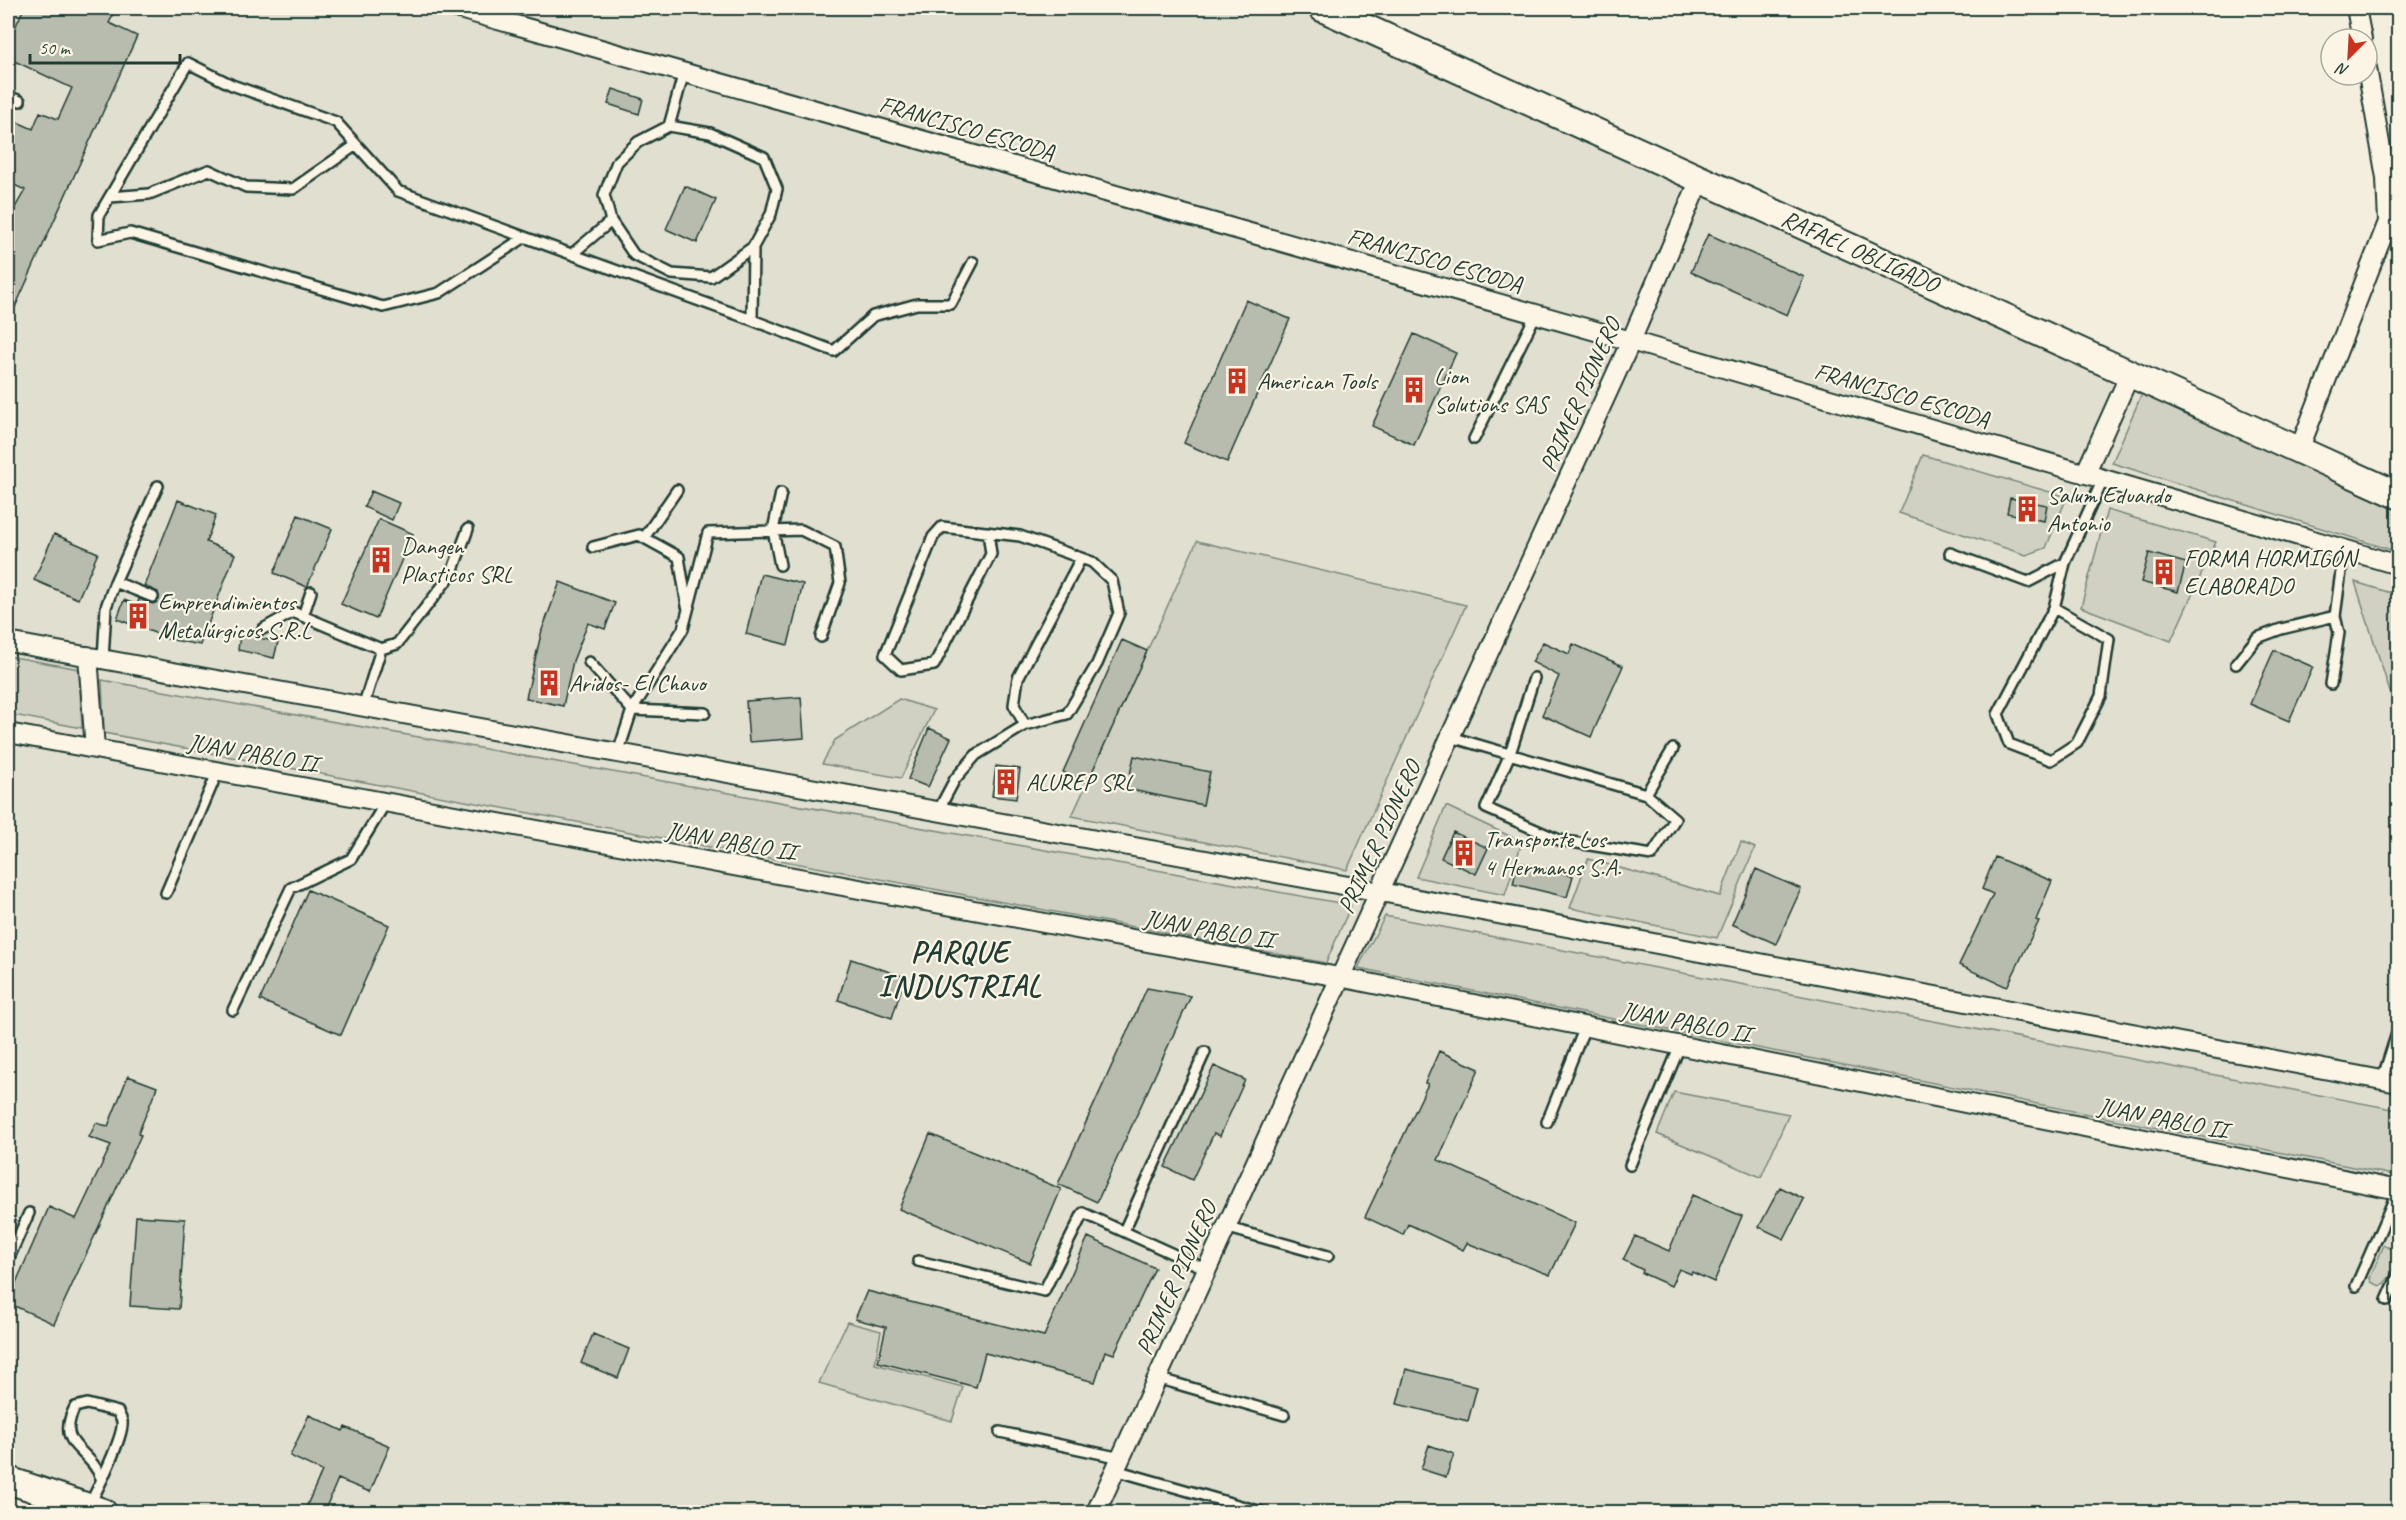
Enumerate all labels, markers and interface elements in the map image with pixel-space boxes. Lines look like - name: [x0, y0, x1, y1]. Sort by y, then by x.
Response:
- scale bar: [30, 27, 180, 65]
- north arrow: [2319, 27, 2379, 87]
- text: 50 m: [39, 37, 72, 59]
- text: N: [2332, 57, 2352, 81]
- street label: FRANCISCO ESCODA: [876, 89, 1059, 168]
- street label: RAFAEL OBLIGADO: [1777, 203, 1946, 300]
- street label: FRANCISCO ESCODA: [1344, 221, 1527, 300]
- street label: PRIMER PIONERO: [1533, 311, 1629, 476]
- street label: FRANCISCO ESCODA: [1811, 356, 1994, 435]
- place label: Lion Solutions SAS: [1434, 361, 1551, 419]
- building icon: American Tools: [1222, 366, 1252, 396]
- place label: American Tools: [1257, 366, 1379, 396]
- building icon: Lion Solutions SAS: [1399, 375, 1429, 405]
- place label: Salum Eduardo Antonio: [2047, 480, 2173, 538]
- building icon: Salum Eduardo Antonio: [2012, 494, 2042, 524]
- place label: Dangen Plasticos SRL: [401, 531, 513, 589]
- place label: FORMA HORMIGÓN ELABORADO: [2184, 543, 2360, 601]
- building icon: Dangen Plasticos SRL: [366, 545, 396, 575]
- building icon: FORMA HORMIGÓN ELABORADO: [2149, 557, 2179, 587]
- place label: Emprendimientos Metalúrgicos S.R.L: [158, 587, 312, 645]
- building icon: Emprendimientos Metalúrgicos S.R.L: [123, 601, 153, 631]
- building icon: Aridos- El Chavo: [534, 668, 564, 698]
- place label: Aridos- El Chavo: [569, 668, 708, 698]
- street label: JUAN PABLO II: [185, 727, 325, 780]
- street label: PRIMER PIONERO: [1331, 753, 1429, 918]
- building icon: ALUREP SRL: [991, 767, 1021, 797]
- place label: ALUREP SRL: [1026, 767, 1135, 797]
- street label: JUAN PABLO II: [663, 815, 803, 868]
- place label: Transporte Los 4 Hermanos S.A.: [1484, 824, 1622, 882]
- building icon: Transporte Los 4 Hermanos S.A.: [1449, 838, 1479, 868]
- street label: JUAN PABLO II: [1141, 903, 1281, 956]
- district label: PARQUE INDUSTRIAL: [878, 933, 1042, 1005]
- street label: JUAN PABLO II: [1618, 995, 1758, 1050]
- street label: JUAN PABLO II: [2095, 1091, 2235, 1146]
- street label: PRIMER PIONERO: [1129, 1194, 1225, 1359]

